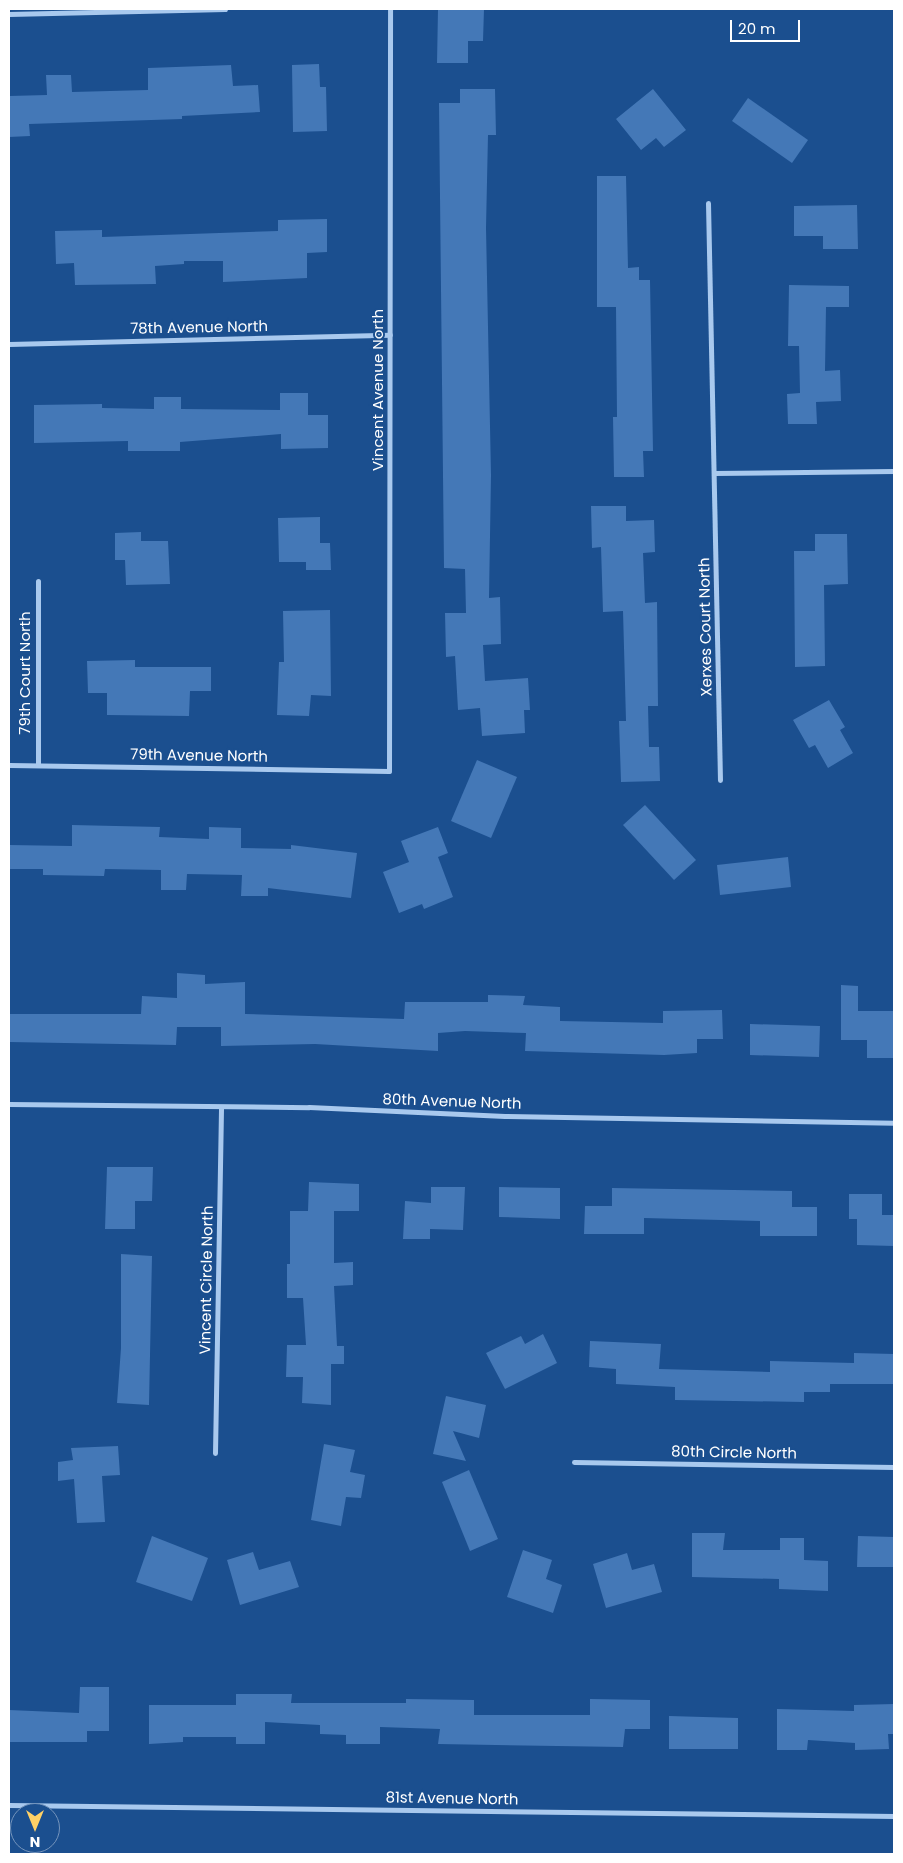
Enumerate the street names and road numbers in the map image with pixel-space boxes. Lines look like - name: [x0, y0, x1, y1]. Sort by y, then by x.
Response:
- street label: Vincent Avenue North: [369, 309, 387, 471]
- street label: 78th Avenue North: [130, 317, 268, 337]
- street label: Xerxes Court North: [695, 557, 715, 697]
- street label: 79th Court North: [16, 611, 34, 735]
- street label: 79th Avenue North: [130, 745, 268, 765]
- street label: 80th Avenue North: [382, 1090, 522, 1112]
- street label: Vincent Circle North: [196, 1206, 216, 1354]
- street label: 80th Circle North: [671, 1442, 797, 1462]
- street label: 81st Avenue North: [386, 1788, 518, 1808]

